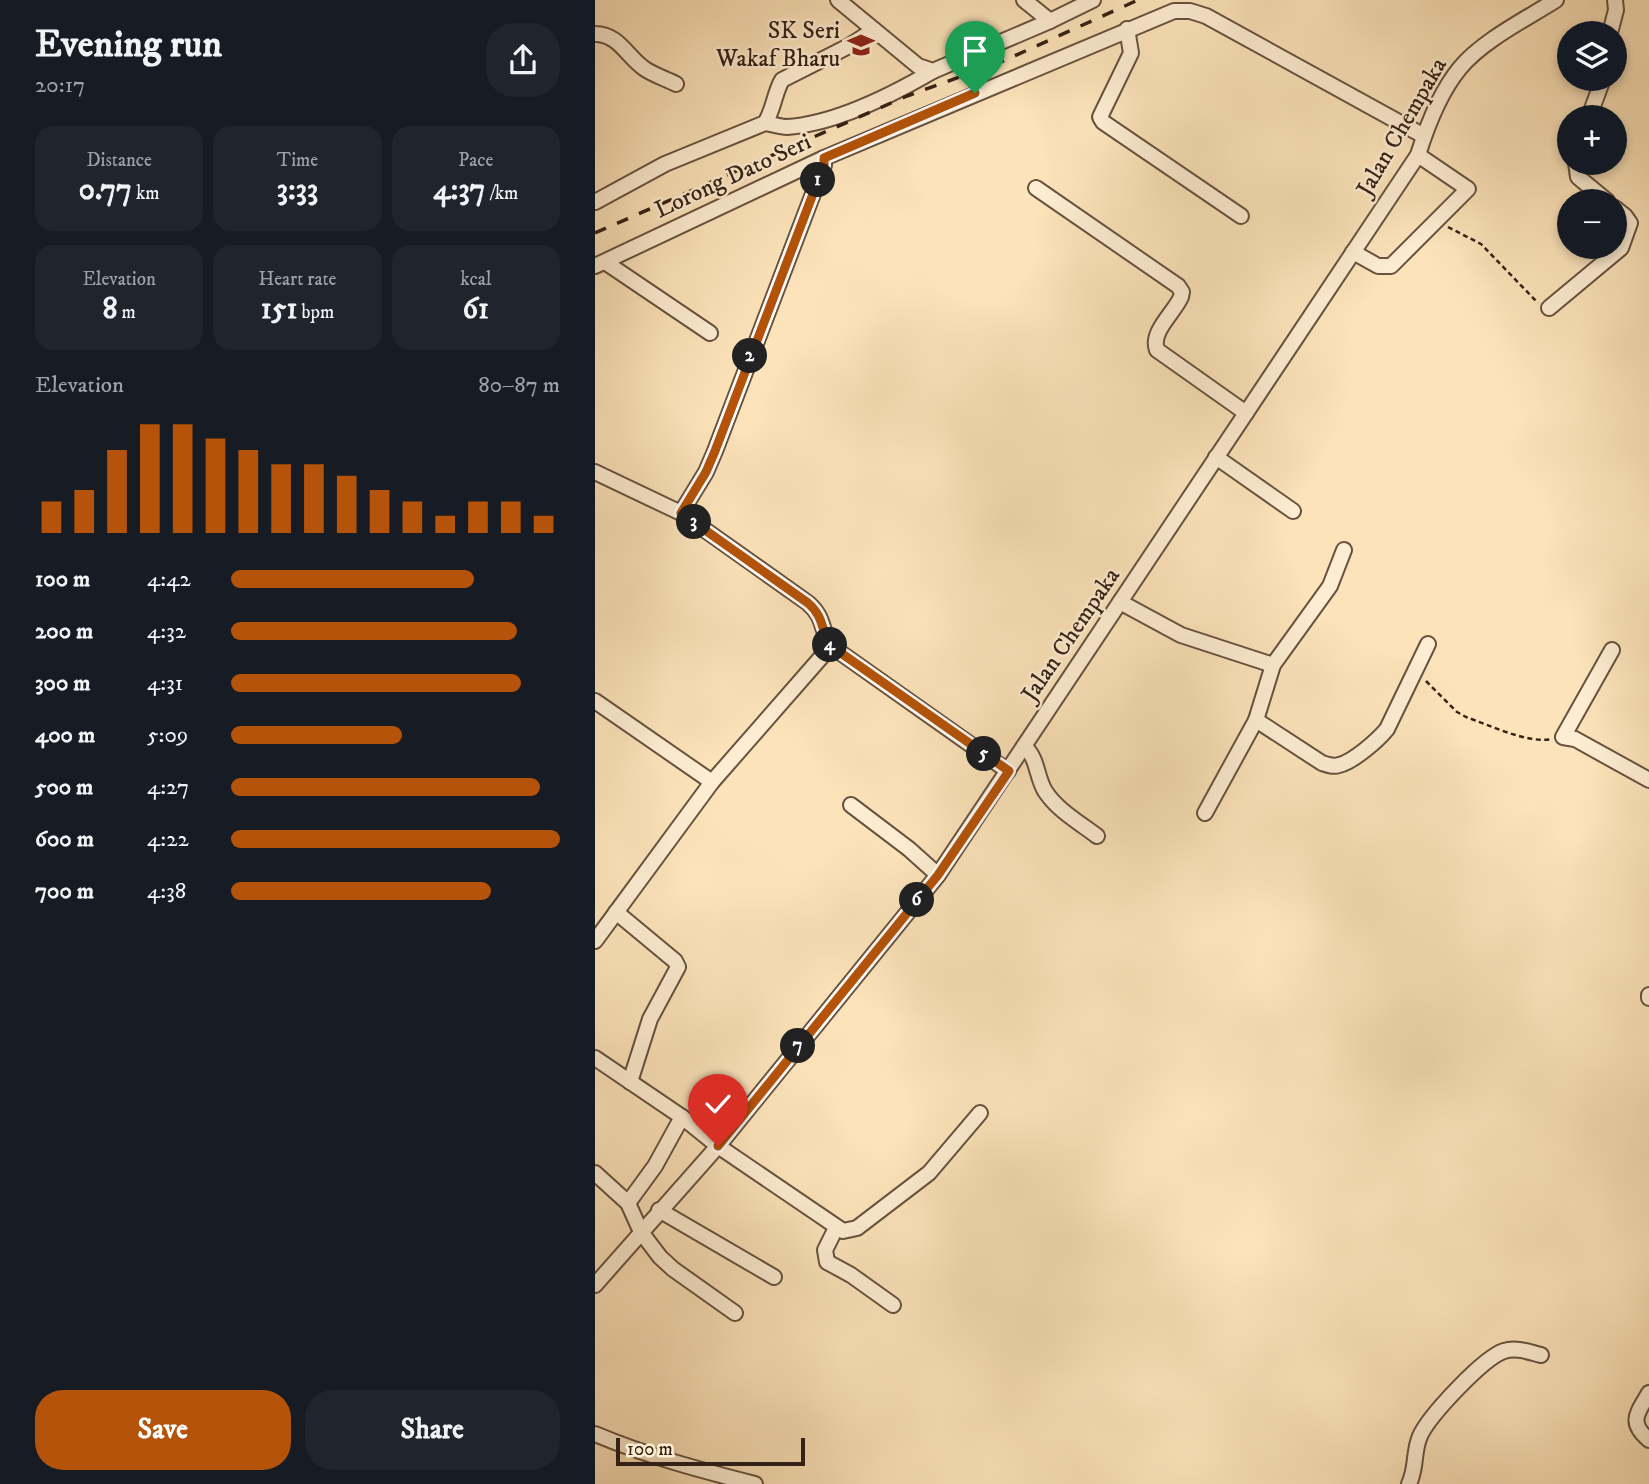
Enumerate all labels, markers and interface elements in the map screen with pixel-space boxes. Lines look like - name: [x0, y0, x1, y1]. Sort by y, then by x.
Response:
- place label: SK Seri Wakaf Bharu: [715, 16, 840, 74]
- text: Evening run: [35, 21, 222, 69]
- pin: [945, 21, 1005, 93]
- map controls: [1557, 21, 1627, 259]
- button: layers: [1557, 21, 1627, 91]
- button: share: [486, 23, 560, 97]
- school or university icon: SK Seri Wakaf Bharu: [846, 30, 876, 60]
- icon: arrive: [956, 32, 994, 70]
- street label: Jalan Chempaka: [1349, 52, 1454, 203]
- text: 20:17: [35, 71, 85, 100]
- button: +: [1557, 105, 1627, 175]
- street label: Lorong Dato Seri: [650, 127, 816, 225]
- text: Distance: [86, 149, 152, 172]
- text: Time: [277, 149, 318, 172]
- text: Pace: [458, 149, 493, 172]
- pin: 1: [801, 162, 836, 198]
- text: 1: [814, 168, 821, 191]
- text: 0.77: [79, 172, 132, 209]
- text: 3:33: [277, 172, 318, 209]
- text: 4:37: [433, 172, 485, 209]
- text: km: [132, 182, 160, 205]
- text: /km: [485, 182, 518, 205]
- button: −: [1557, 189, 1627, 259]
- text: Elevation: [82, 268, 156, 291]
- text: Heart rate: [259, 268, 336, 291]
- text: kcal: [460, 268, 491, 291]
- text: 8: [102, 291, 117, 328]
- text: 151: [261, 291, 297, 328]
- text: 61: [463, 291, 489, 328]
- text: m: [117, 301, 136, 324]
- text: bpm: [297, 301, 334, 324]
- pin: 2: [733, 338, 767, 374]
- text: 2: [745, 344, 754, 367]
- text: Elevation: [35, 371, 124, 400]
- text: 80–87 m: [478, 371, 560, 400]
- pin: 3: [677, 504, 711, 540]
- text: 3: [690, 510, 697, 533]
- street label: Jalan Chempaka: [1014, 562, 1127, 709]
- text: 100 m: [35, 565, 90, 594]
- text: 4:42: [147, 565, 191, 594]
- text: 200 m: [35, 617, 93, 646]
- text: 4:32: [147, 617, 186, 646]
- pin: 4: [813, 628, 847, 662]
- text: 4: [824, 633, 835, 656]
- text: 300 m: [35, 669, 91, 698]
- text: 4:31: [147, 669, 183, 698]
- text: 400 m: [35, 721, 95, 750]
- text: 5:09: [147, 721, 188, 750]
- pin: 5: [967, 736, 1001, 772]
- text: 5: [979, 742, 988, 765]
- text: 500 m: [35, 773, 93, 802]
- text: 4:27: [147, 773, 189, 802]
- text: 600 m: [35, 825, 94, 854]
- text: 4:22: [147, 825, 189, 854]
- text: 700 m: [35, 877, 94, 906]
- text: 4:38: [147, 877, 186, 906]
- pin: 6: [899, 883, 935, 918]
- text: 6: [912, 888, 921, 911]
- pin: 7: [781, 1028, 815, 1064]
- text: 7: [792, 1034, 803, 1057]
- pin: [688, 1074, 748, 1146]
- icon: check: [699, 1085, 737, 1123]
- button: Save: [35, 1390, 291, 1470]
- button: Share: [305, 1390, 560, 1470]
- scale bar: [616, 1435, 805, 1467]
- text: 100 m: [627, 1438, 673, 1461]

